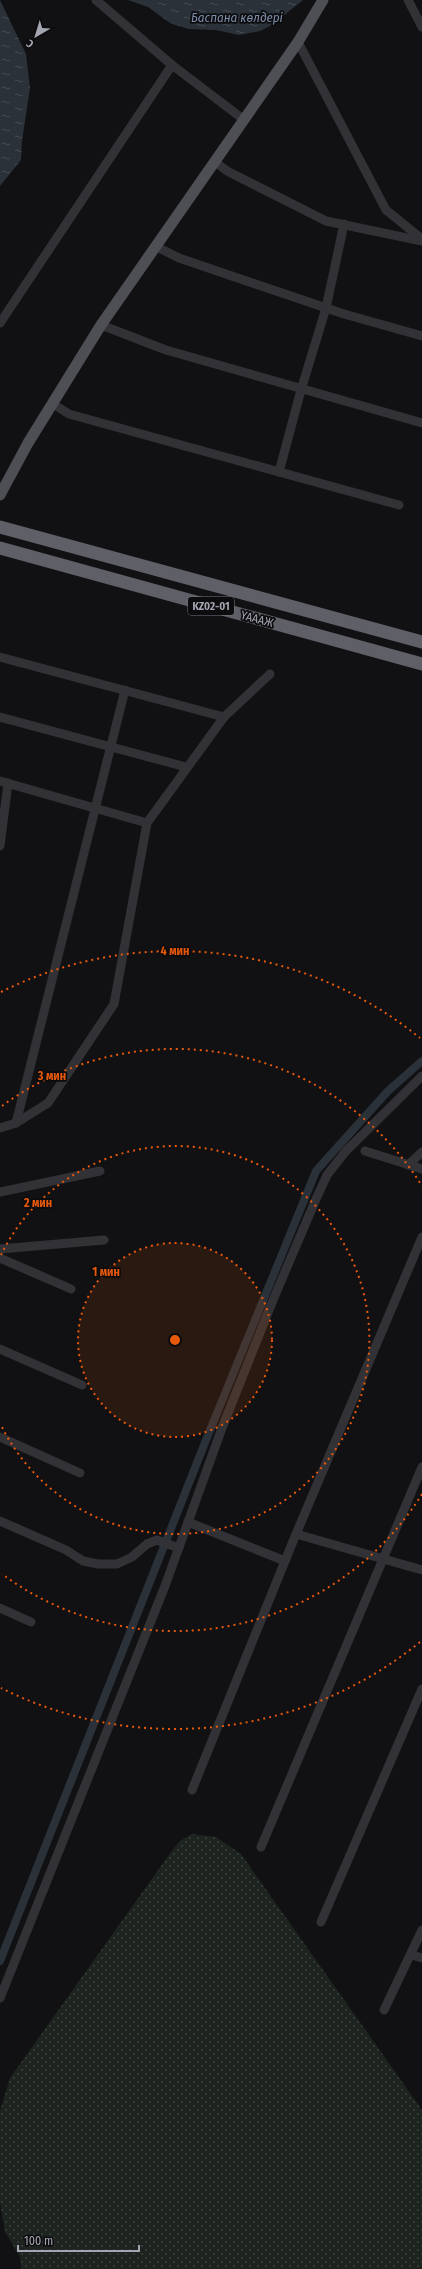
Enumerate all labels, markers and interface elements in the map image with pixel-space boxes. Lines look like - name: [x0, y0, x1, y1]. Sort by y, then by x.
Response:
- water label: Баспана көлдері: [191, 10, 284, 25]
- north arrow: [16, 16, 56, 56]
- text: С: [24, 36, 36, 50]
- road number: KZ02-01: [188, 597, 234, 615]
- street label: ҮАААЖ: [239, 608, 275, 630]
- text: 4 мин: [161, 944, 189, 958]
- text: 3 мин: [37, 1069, 66, 1083]
- text: 2 мин: [23, 1196, 52, 1210]
- text: 1 мин: [92, 1265, 120, 1279]
- centre of rings: [168, 1333, 182, 1347]
- scale bar: [18, 2227, 139, 2253]
- text: 100 m: [24, 2234, 53, 2248]

